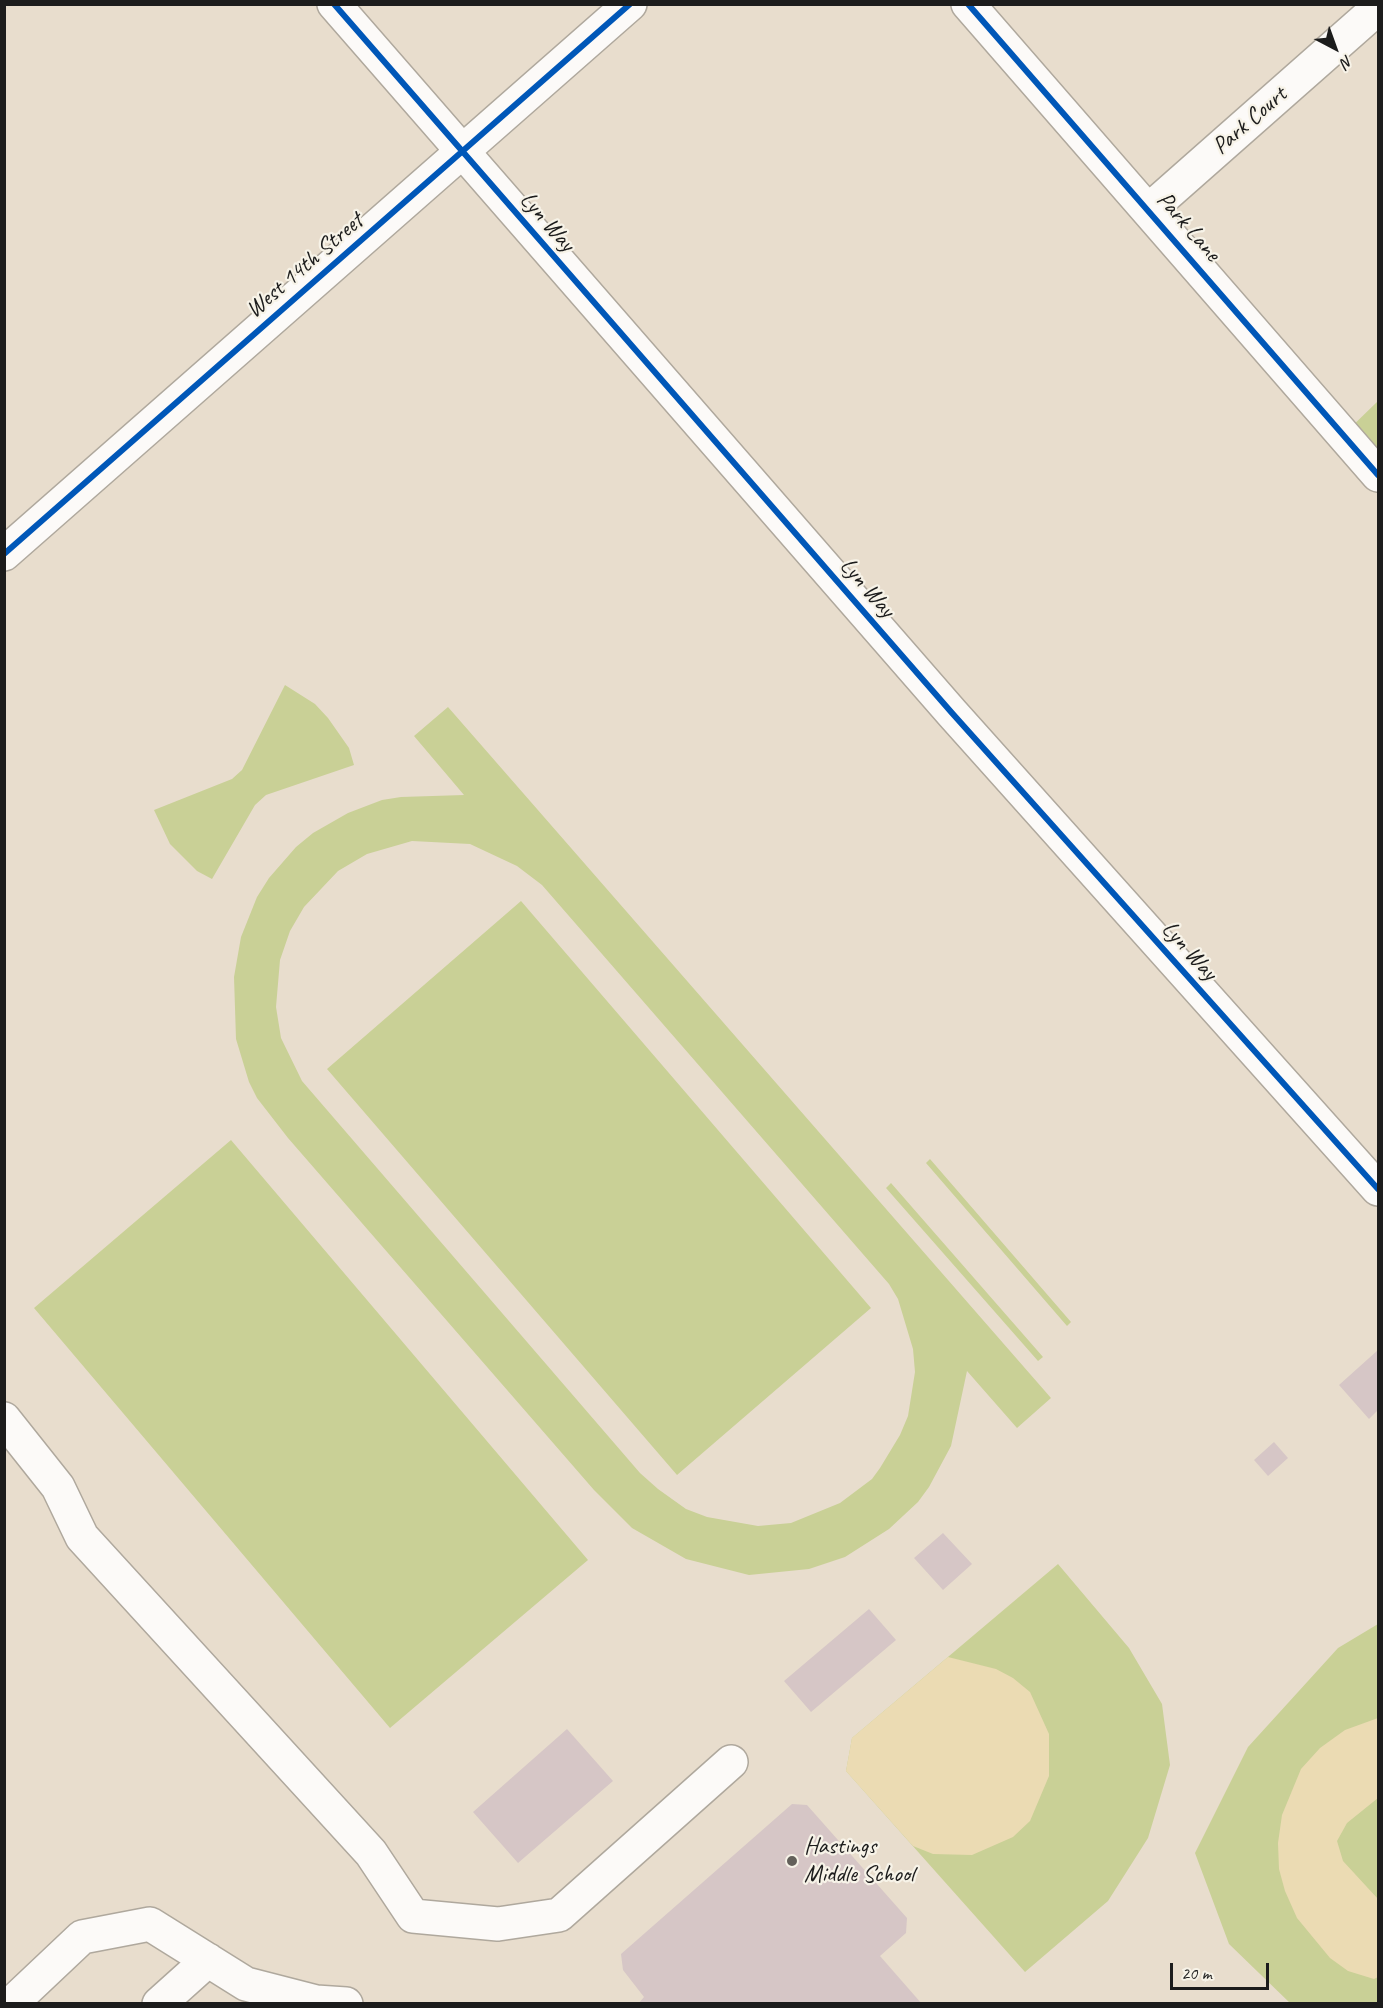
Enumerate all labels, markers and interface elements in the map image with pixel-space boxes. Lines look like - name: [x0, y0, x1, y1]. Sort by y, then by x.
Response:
- north arrow: [1305, 18, 1365, 78]
- text: N: [1337, 51, 1357, 72]
- street label: Park Court: [1207, 81, 1293, 161]
- street label: Lyn Way: [513, 186, 581, 258]
- street label: Park Lane: [1150, 186, 1226, 268]
- street label: West 14th Street: [241, 207, 369, 325]
- street label: Lyn Way: [833, 552, 901, 624]
- street label: Lyn Way: [1155, 915, 1223, 987]
- place label: Hastings Middle School: [804, 1833, 914, 1889]
- marker: Hastings Middle School: [785, 1854, 799, 1868]
- scale bar: [1173, 1951, 1272, 1989]
- text: 20 m: [1181, 1962, 1212, 1984]

